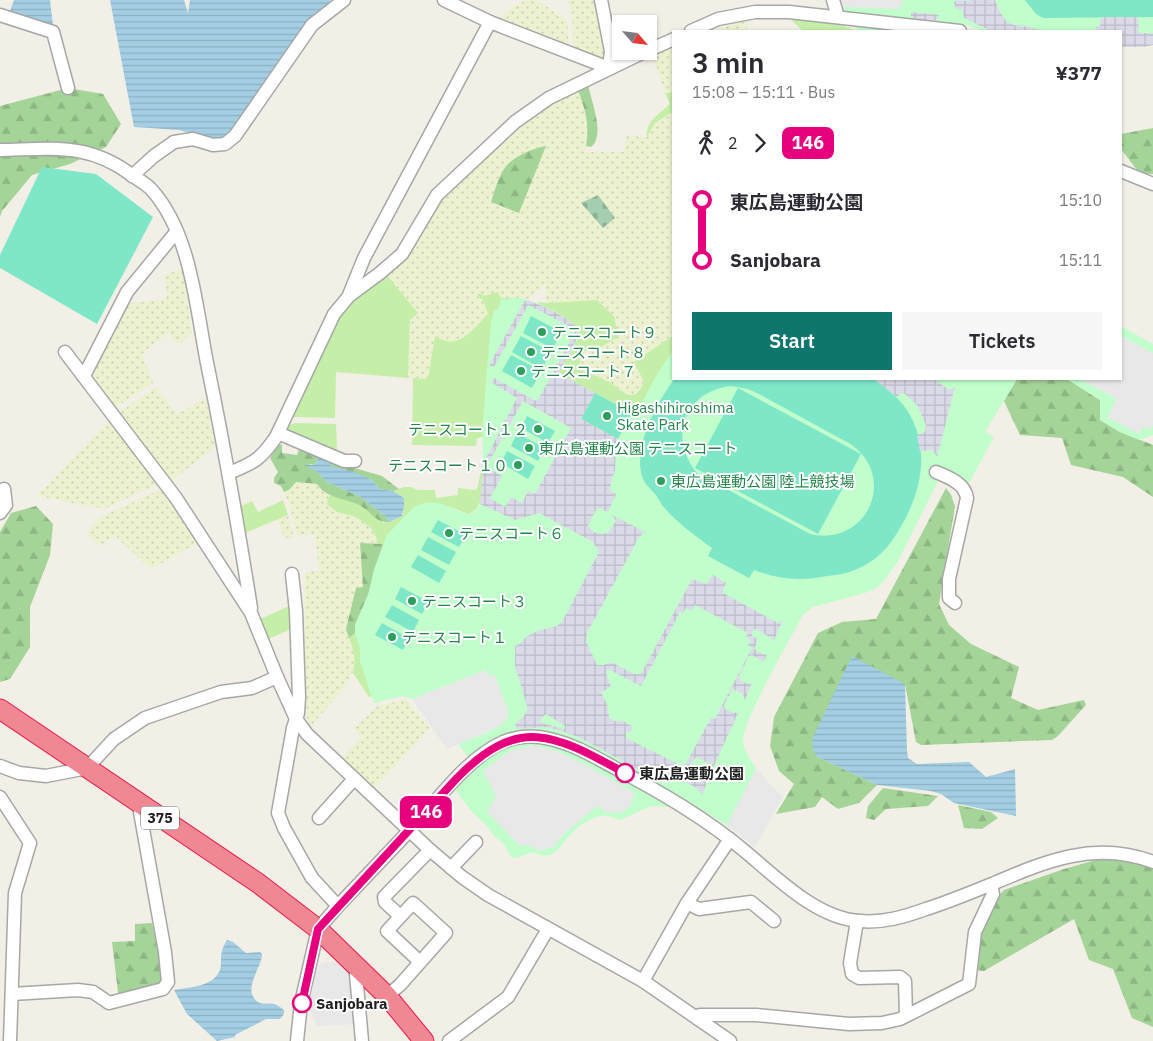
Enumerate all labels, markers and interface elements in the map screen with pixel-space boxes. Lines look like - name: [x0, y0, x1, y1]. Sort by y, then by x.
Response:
- north arrow: [612, 15, 658, 60]
- map controls: [612, 15, 657, 60]
- text: 3 min: [692, 44, 764, 81]
- text: ¥377: [1055, 61, 1102, 85]
- text: 15:08 – 15:11 · Bus: [692, 82, 835, 102]
- icon: walk: [692, 129, 720, 157]
- icon: forward: [746, 129, 774, 157]
- text: 146: [792, 131, 824, 154]
- text: 2: [728, 133, 738, 153]
- text: 東広島運動公園: [730, 190, 863, 214]
- text: 15:10: [1059, 190, 1102, 210]
- text: Sanjobara: [730, 248, 821, 272]
- text: 15:11: [1059, 250, 1102, 270]
- button: Start: [692, 312, 892, 370]
- button: Tickets: [902, 312, 1102, 370]
- place label: テニスコート９: [552, 323, 657, 342]
- marker: テニスコート９: [536, 326, 548, 338]
- place label: テニスコート８: [541, 343, 646, 362]
- marker: テニスコート８: [525, 346, 537, 358]
- place label: テニスコート７: [531, 362, 636, 381]
- marker: テニスコート７: [515, 365, 527, 377]
- place label: Higashihiroshima Skate Park: [617, 398, 734, 434]
- marker: Higashihiroshima Skate Park: [601, 410, 613, 422]
- place label: テニスコート１２: [408, 420, 528, 439]
- marker: テニスコート１２: [532, 423, 544, 435]
- place label: 東広島運動公園 テニスコート: [539, 439, 738, 458]
- marker: 東広島運動公園 テニスコート: [523, 442, 535, 454]
- place label: テニスコート１０: [388, 456, 508, 475]
- marker: テニスコート１０: [512, 459, 524, 471]
- place label: 東広島運動公園 陸上競技場: [671, 472, 855, 491]
- marker: 東広島運動公園 陸上競技場: [655, 475, 667, 487]
- place label: テニスコート６: [459, 524, 564, 543]
- marker: テニスコート６: [443, 527, 455, 539]
- place label: テニスコート３: [422, 592, 527, 611]
- marker: テニスコート３: [406, 595, 418, 607]
- place label: テニスコート１: [402, 628, 507, 647]
- marker: テニスコート１: [386, 631, 398, 643]
- marker: 東広島運動公園: [615, 763, 635, 783]
- place label: 東広島運動公園: [639, 764, 744, 783]
- line badge: 146: [397, 796, 455, 828]
- text: 146: [410, 800, 442, 823]
- road number: 375: [141, 806, 179, 830]
- marker: Sanjobara: [292, 993, 312, 1013]
- place label: Sanjobara: [316, 994, 388, 1013]

